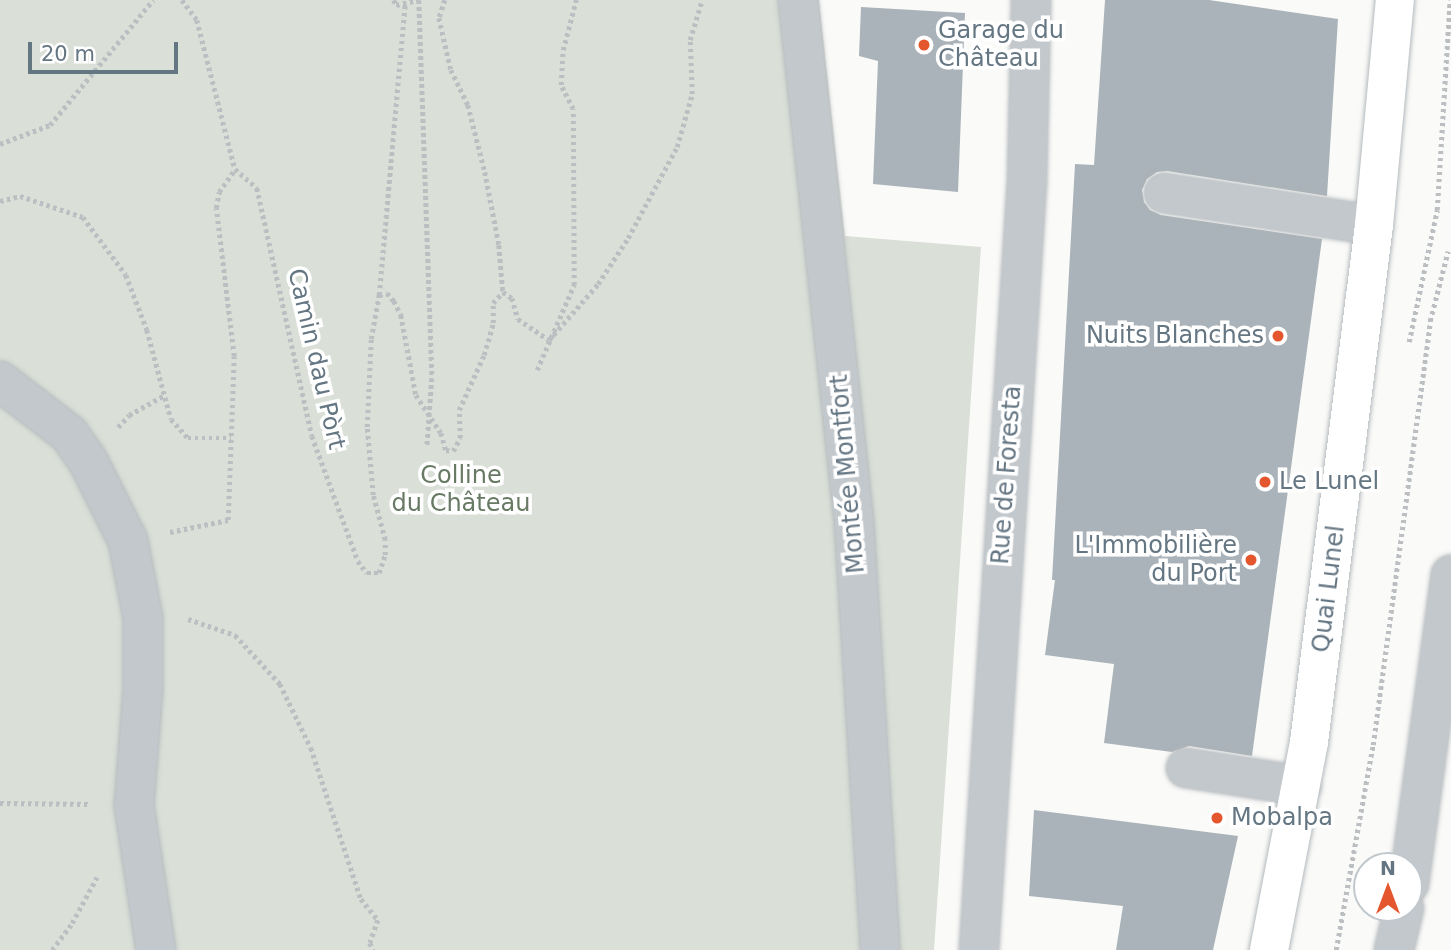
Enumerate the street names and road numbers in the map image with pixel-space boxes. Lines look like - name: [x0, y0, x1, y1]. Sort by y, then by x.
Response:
- street label: Camin dau Pòrt: [281, 266, 351, 452]
- street label: Montée Montfort: [825, 373, 871, 575]
- street label: Rue de Foresta: [986, 385, 1028, 565]
- street label: Quai Lunel: [1307, 524, 1351, 654]

